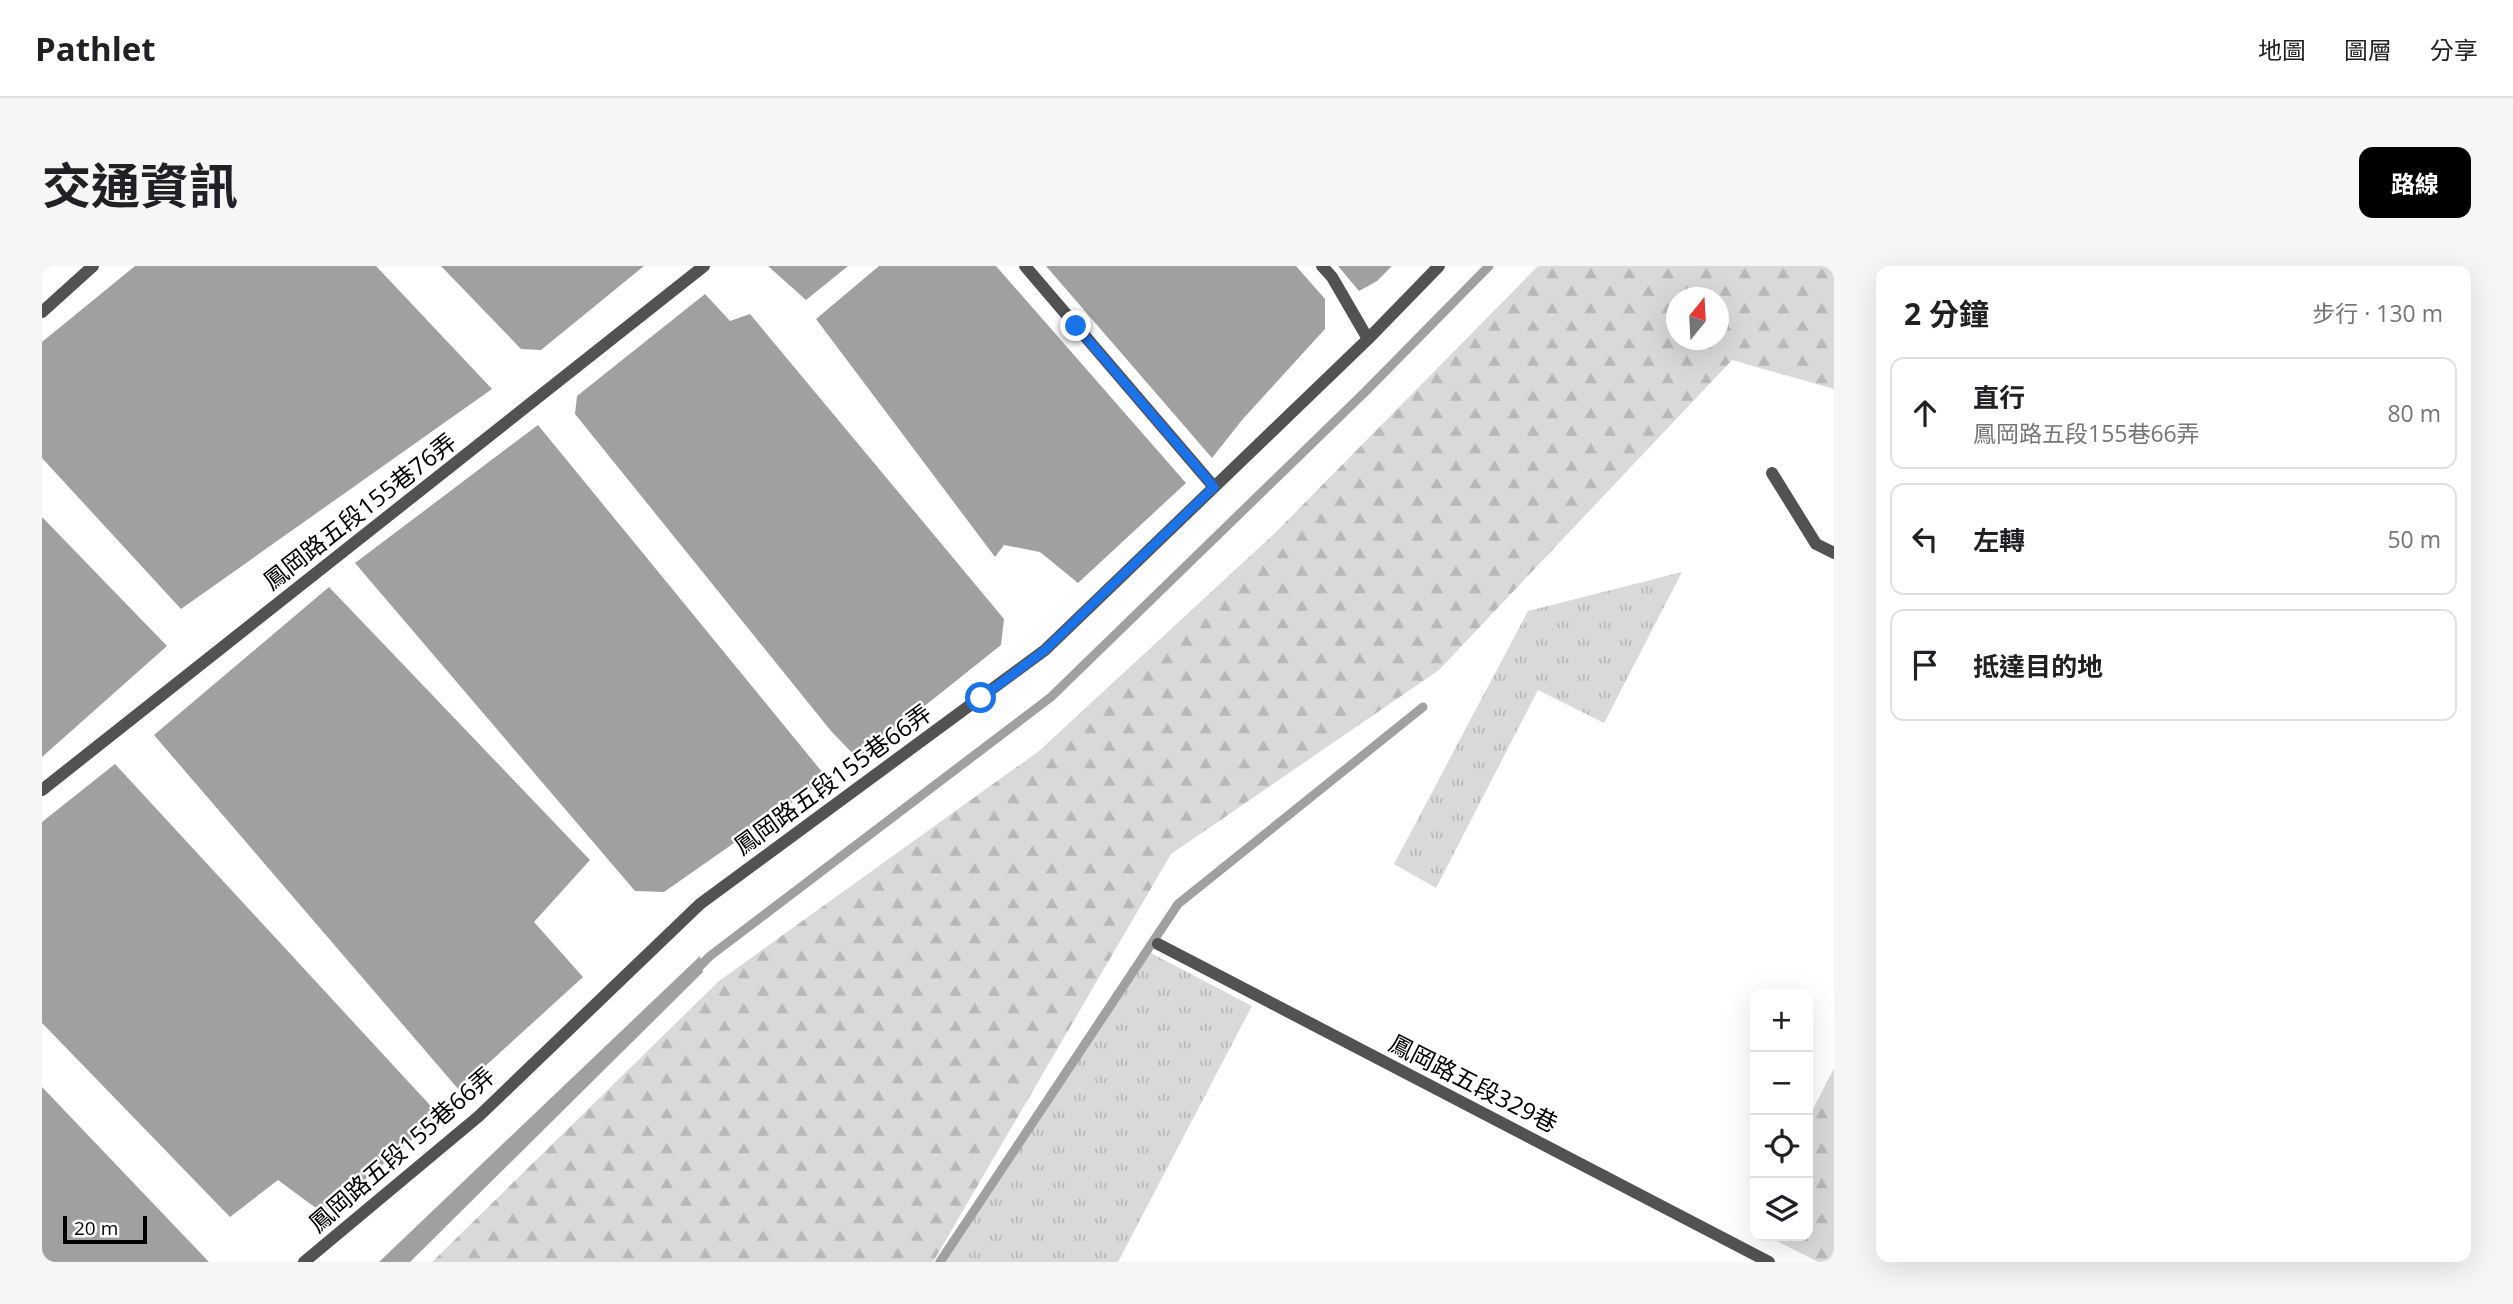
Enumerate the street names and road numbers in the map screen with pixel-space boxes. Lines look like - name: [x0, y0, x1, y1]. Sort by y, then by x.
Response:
- street label: 鳳岡路五段155巷76弄: [256, 425, 462, 597]
- street label: 鳳岡路五段155巷66弄: [727, 696, 938, 862]
- street label: 鳳岡路五段329巷: [1384, 1026, 1564, 1139]
- street label: 鳳岡路五段155巷66弄: [301, 1059, 501, 1239]

